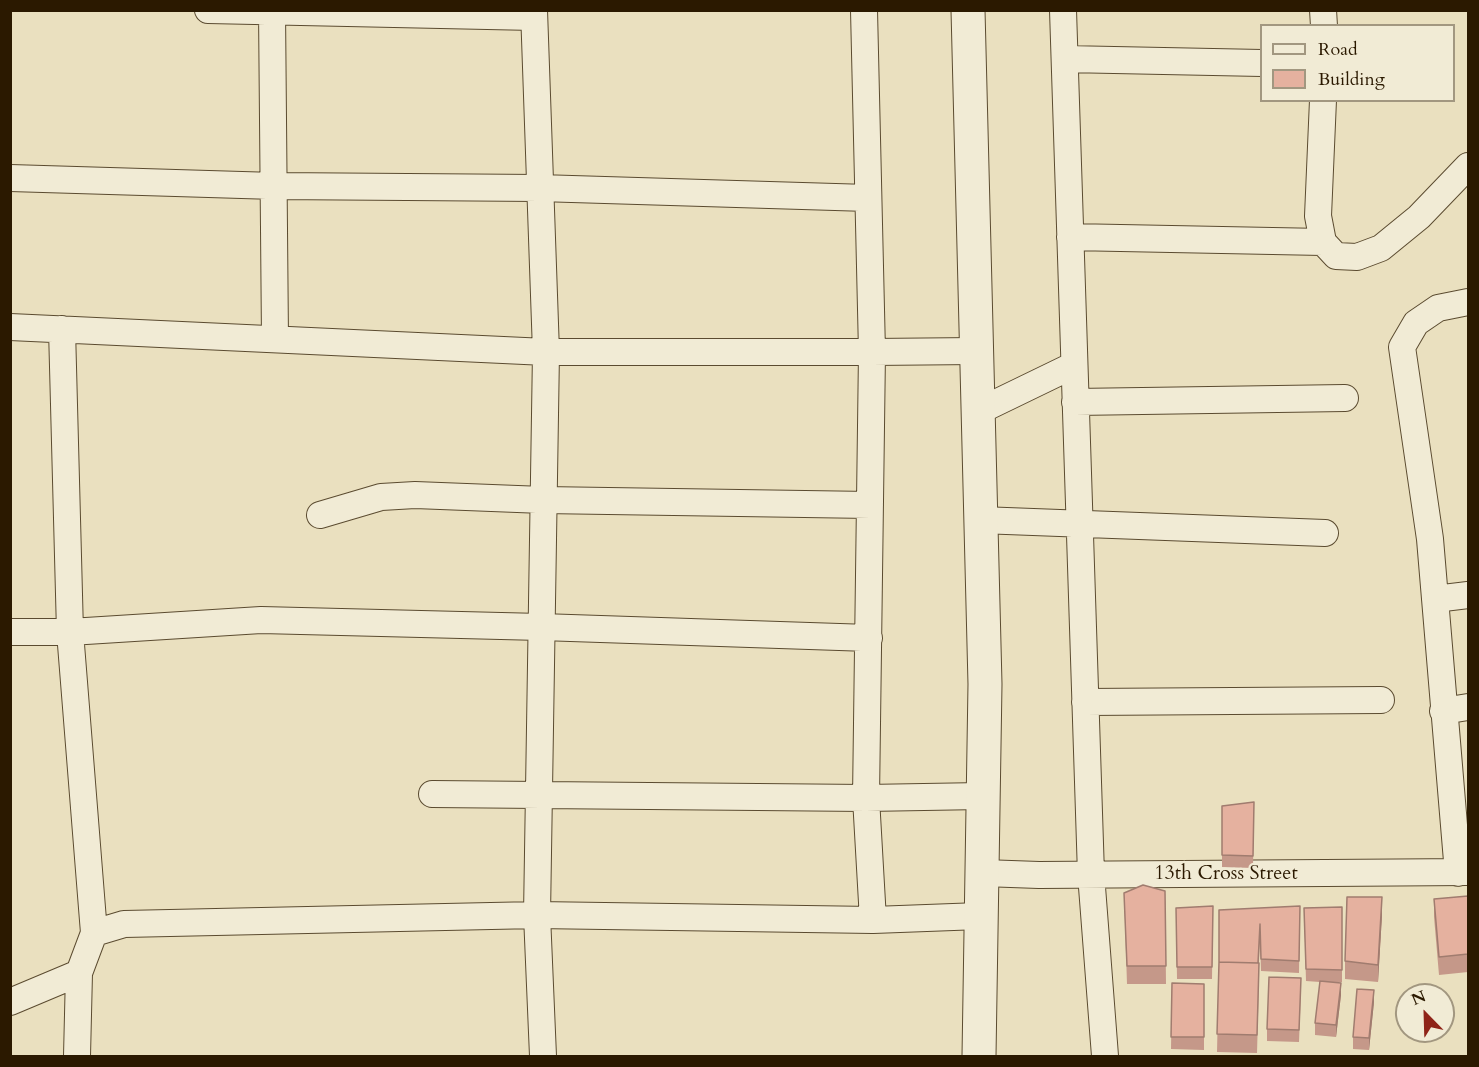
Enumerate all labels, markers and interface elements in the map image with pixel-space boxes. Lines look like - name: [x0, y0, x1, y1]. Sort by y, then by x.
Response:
- legend: [1260, 24, 1455, 102]
- text: Road: [1318, 37, 1358, 62]
- text: Building: [1318, 67, 1385, 92]
- street label: 13th Cross Street: [1154, 862, 1298, 886]
- north arrow: [1395, 983, 1455, 1043]
- text: N: [1408, 985, 1429, 1011]

